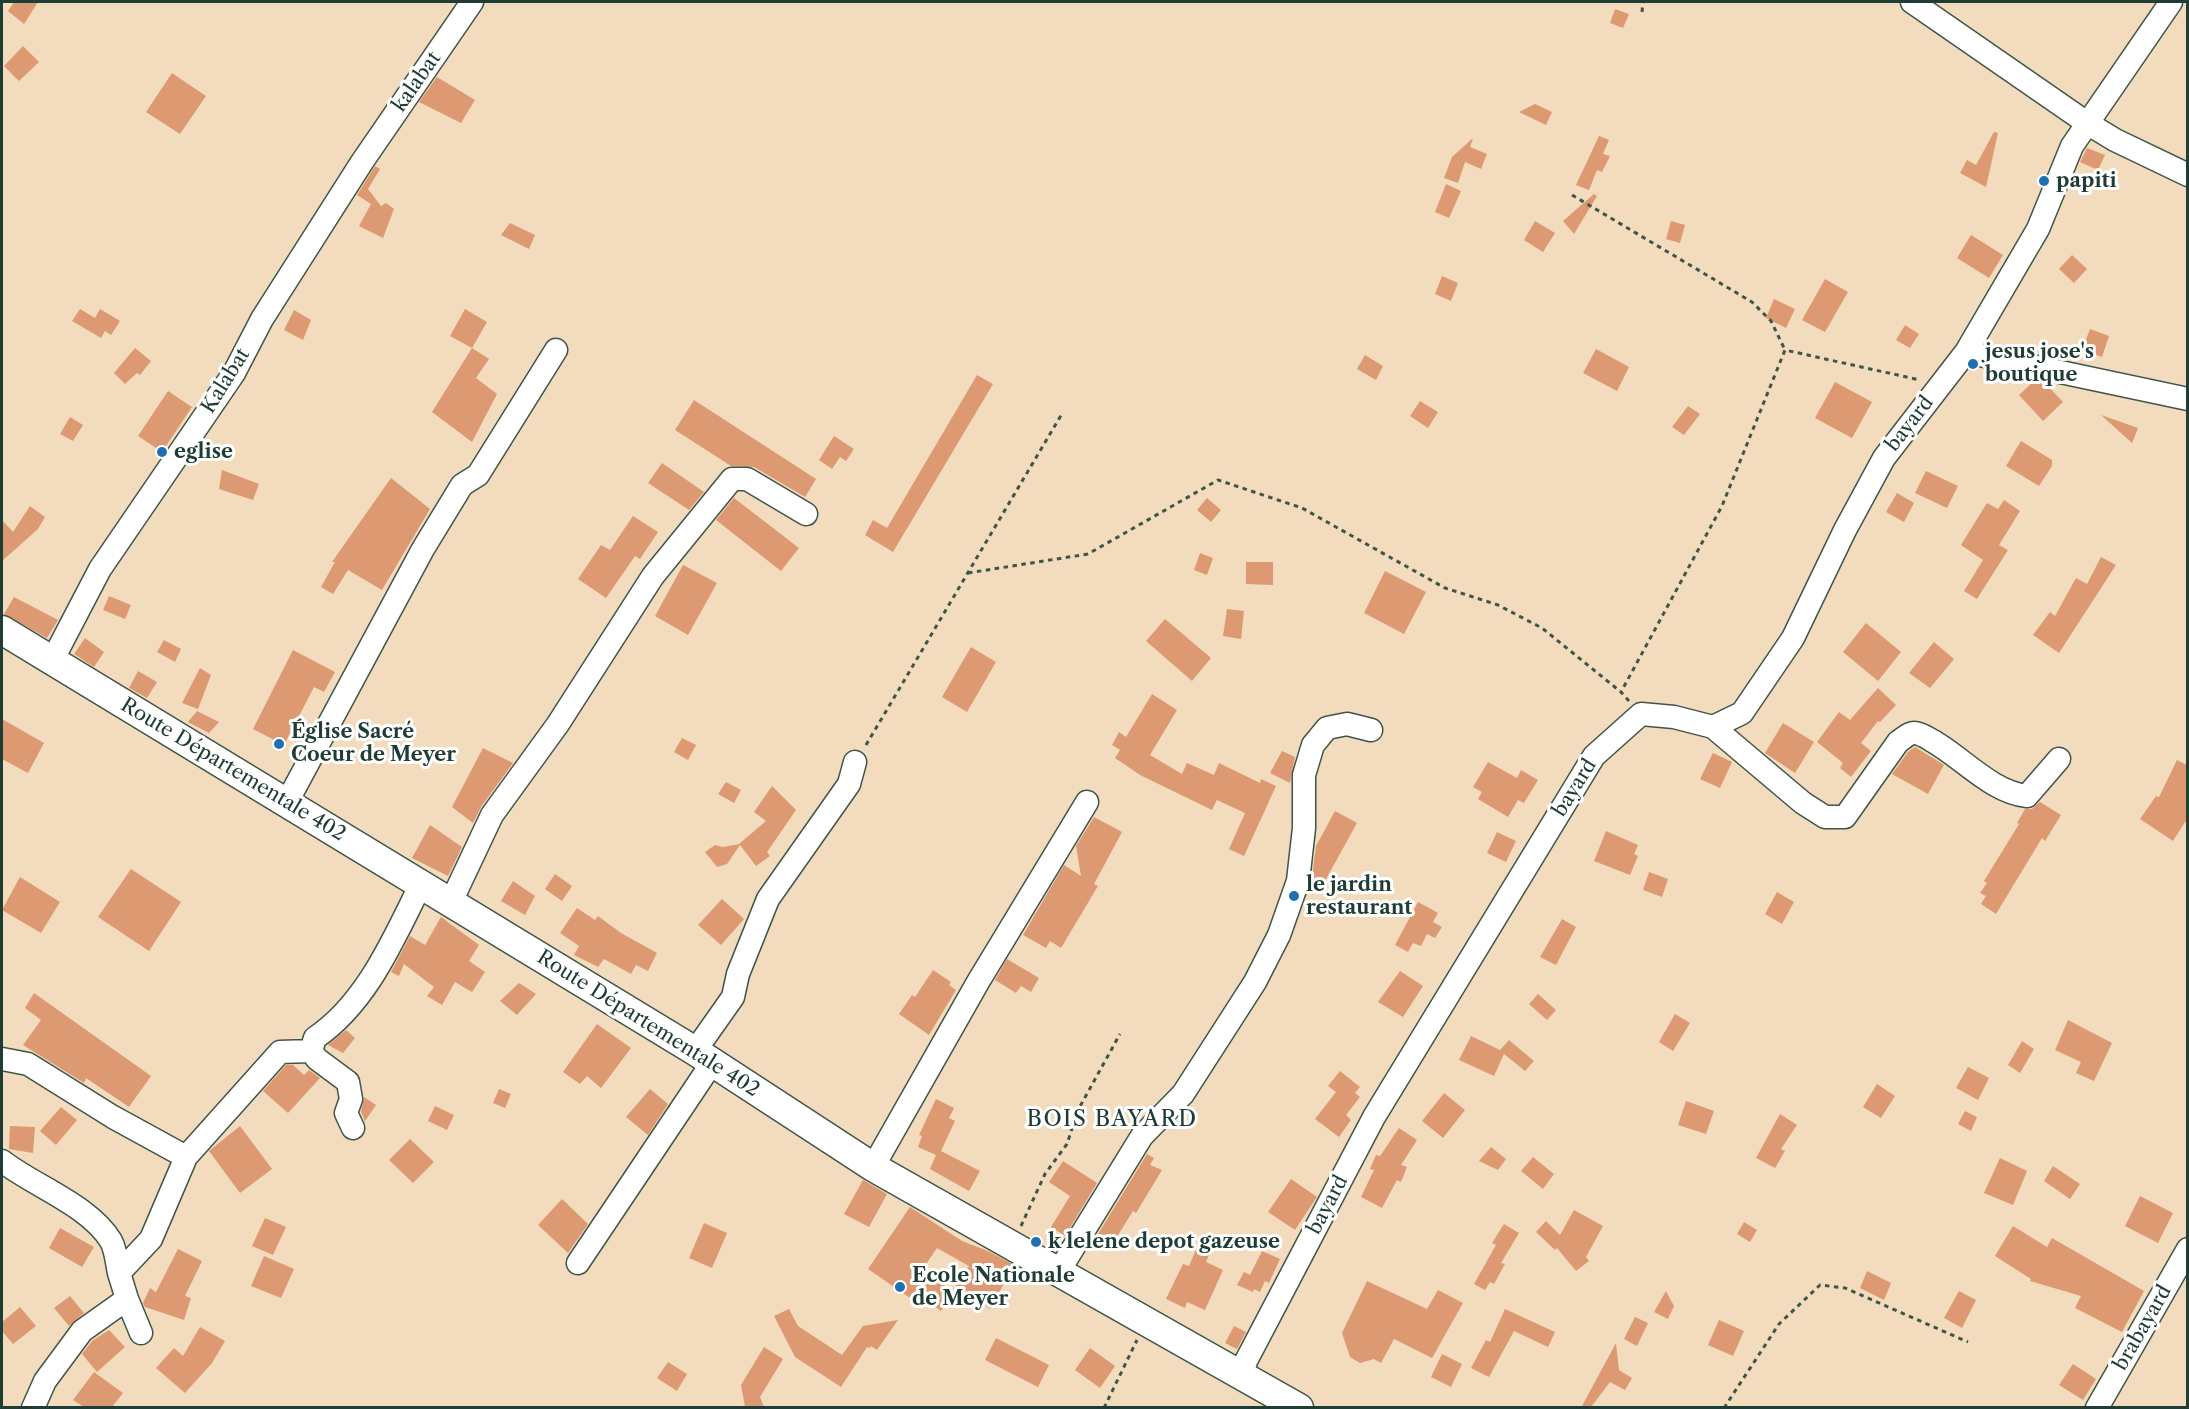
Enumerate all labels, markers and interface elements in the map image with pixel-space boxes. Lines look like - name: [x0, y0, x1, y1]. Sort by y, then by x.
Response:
- street label: kalabat: [388, 47, 446, 117]
- place label: papiti: [2056, 169, 2117, 193]
- marker: papiti: [2037, 174, 2051, 188]
- place label: jesus jose's boutique: [1985, 340, 2094, 387]
- street label: Kalabat: [197, 344, 255, 418]
- marker: jesus jose's boutique: [1966, 357, 1980, 371]
- street label: bayard: [1881, 392, 1939, 456]
- place label: eglise: [174, 440, 233, 464]
- marker: eglise: [155, 445, 169, 459]
- street label: Route Départementale 402: [116, 693, 350, 847]
- place label: Église Sacré Coeur de Meyer: [291, 720, 456, 767]
- marker: Église Sacré Coeur de Meyer: [272, 737, 286, 751]
- street label: bayard: [1548, 755, 1602, 821]
- place label: le jardin restaurant: [1306, 873, 1412, 920]
- marker: le jardin restaurant: [1287, 889, 1301, 903]
- street label: Route Départementale 402: [532, 946, 764, 1102]
- district label: BOIS BAYARD: [1027, 1107, 1197, 1133]
- street label: bayard: [1302, 1171, 1354, 1239]
- place label: k lelene depot gazeuse: [1048, 1230, 1280, 1254]
- marker: k lelene depot gazeuse: [1029, 1235, 1043, 1249]
- place label: Ecole Nationale de Meyer: [912, 1264, 1075, 1311]
- marker: Ecole Nationale de Meyer: [893, 1280, 907, 1294]
- street label: brabayard: [2109, 1281, 2177, 1375]

